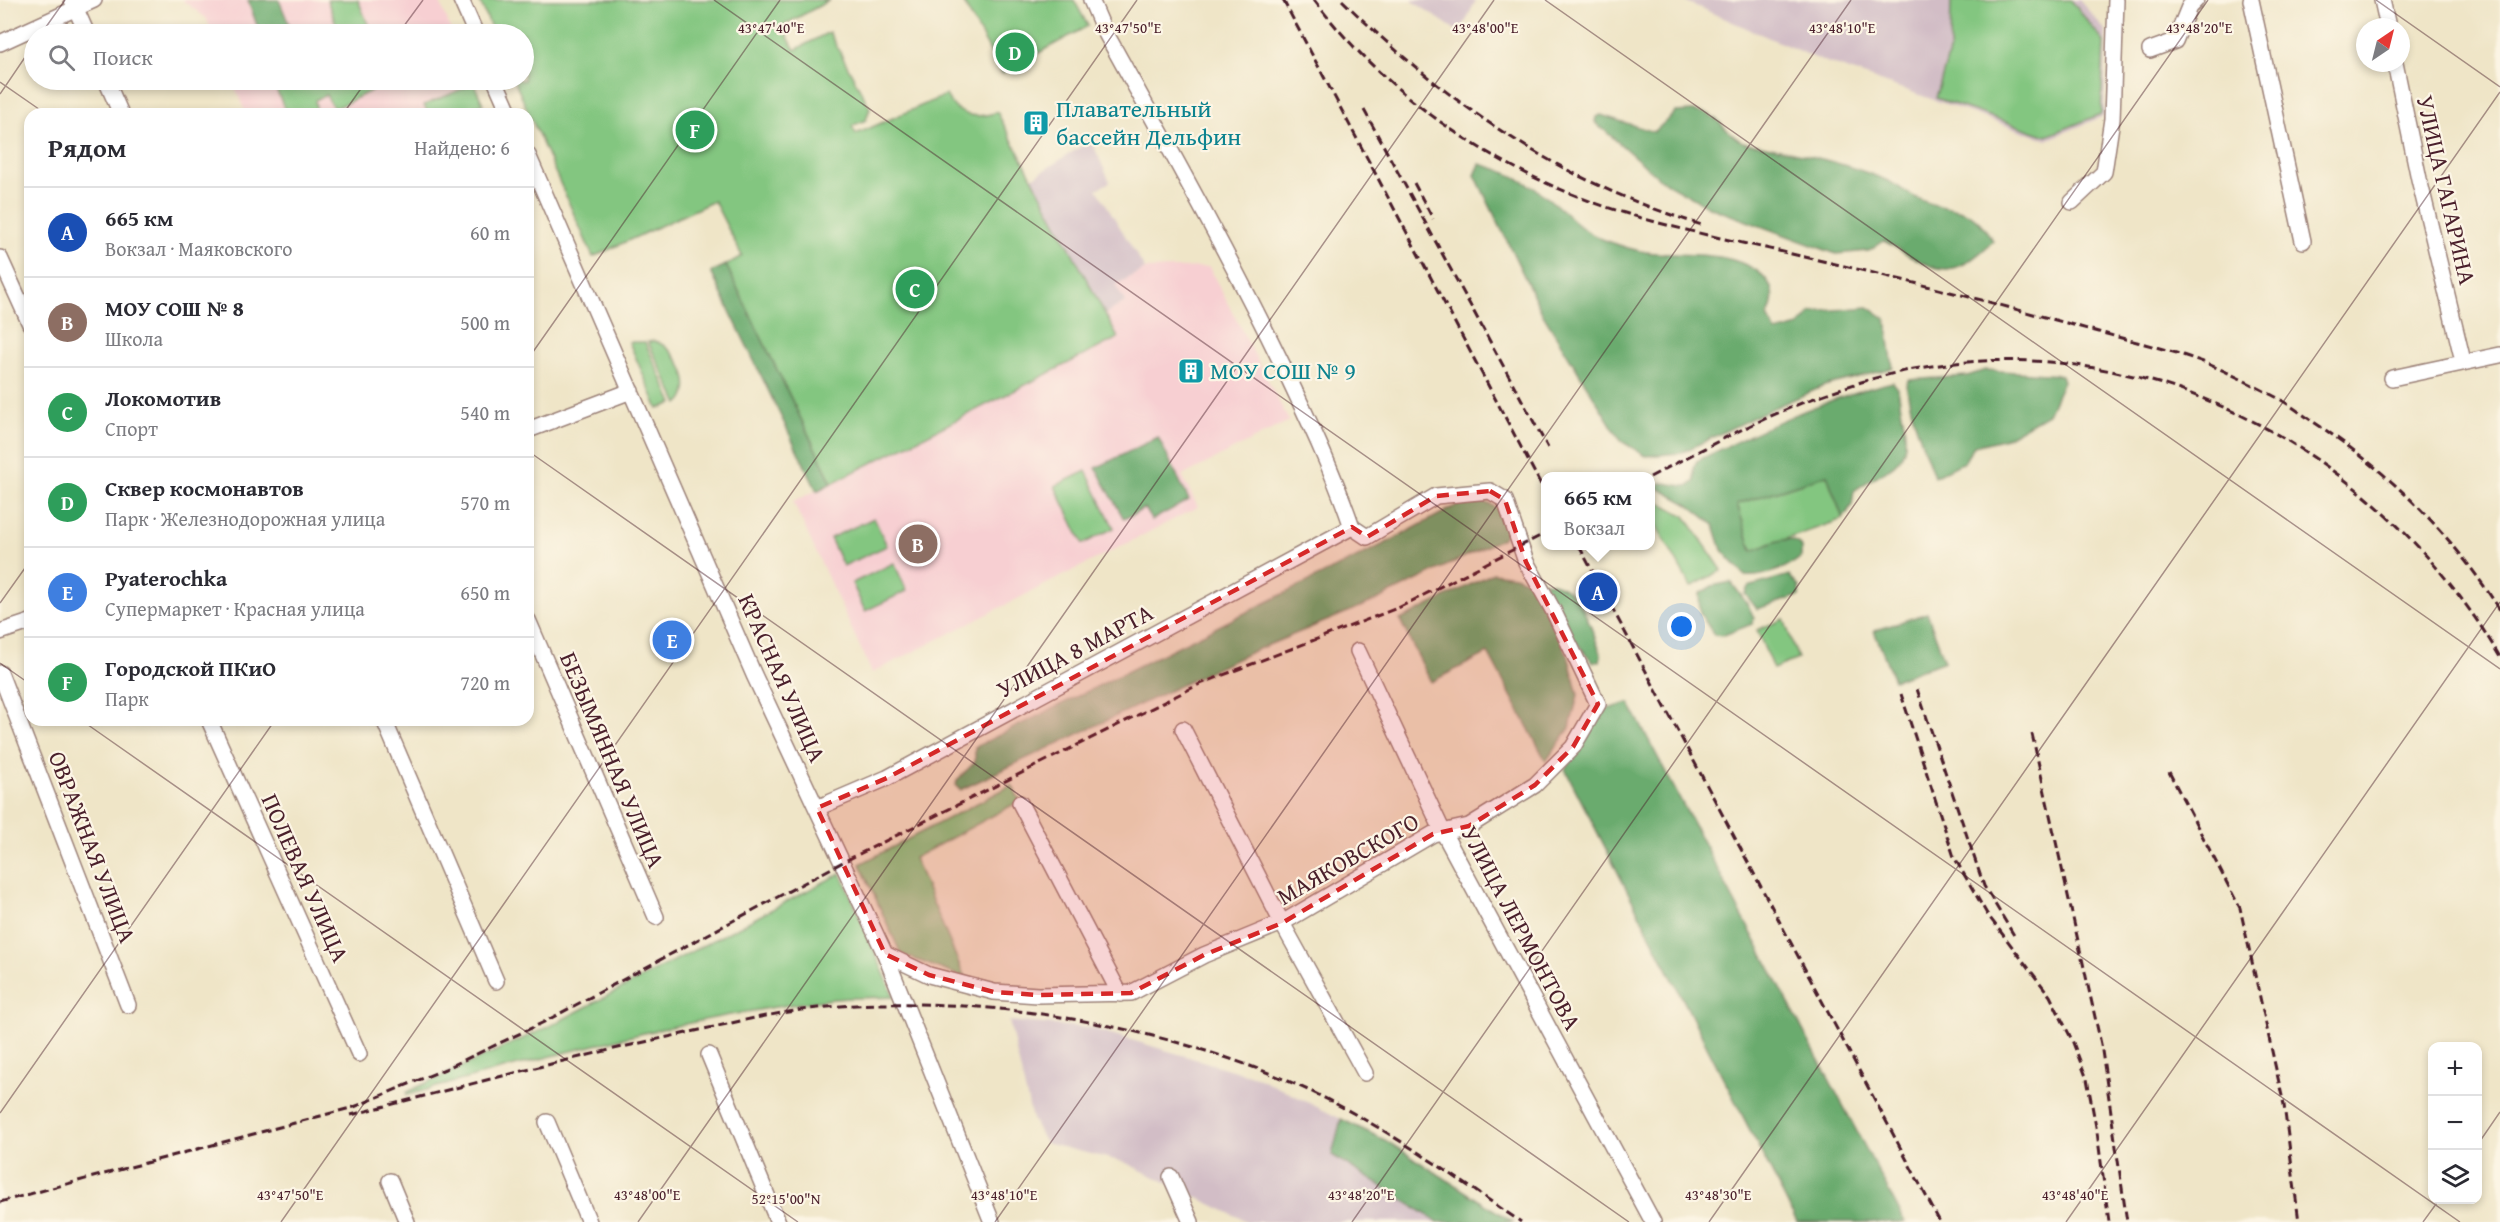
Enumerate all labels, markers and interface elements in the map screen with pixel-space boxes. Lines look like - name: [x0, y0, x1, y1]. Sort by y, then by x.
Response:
- text: 43°47'40"E: [738, 17, 805, 38]
- text: 43°47'50"E: [1095, 17, 1162, 38]
- text: 43°48'00"E: [1452, 17, 1519, 38]
- text: 43°48'10"E: [1809, 17, 1876, 38]
- text: 43°48'20"E: [2166, 17, 2233, 38]
- north arrow: [2356, 18, 2410, 72]
- search box: [24, 24, 534, 90]
- pin: D: [996, 29, 1034, 74]
- icon: search: [45, 41, 78, 74]
- text: Поиск: [93, 41, 153, 73]
- place label: Плавательный бассейн Дельфин: [1056, 91, 1241, 154]
- street label: УЛИЦА ГАГАРИНА: [2408, 92, 2485, 288]
- pin: F: [676, 108, 714, 152]
- building icon: Плавательный бассейн Дельфин: [1021, 108, 1051, 138]
- text: Рядом: [48, 128, 126, 167]
- text: Найдено: 6: [414, 133, 510, 162]
- text: 665 км: [105, 202, 173, 234]
- text: A: [61, 218, 74, 247]
- text: 60 m: [470, 218, 510, 247]
- text: Вокзал · Маяковского: [105, 234, 292, 263]
- pin: C: [896, 266, 934, 312]
- text: МОУ СОШ № 8: [105, 292, 244, 324]
- text: B: [61, 308, 74, 337]
- text: 500 m: [460, 308, 510, 337]
- text: Школа: [105, 324, 163, 353]
- place label: МОУ СОШ № 9: [1210, 353, 1356, 388]
- building icon: МОУ СОШ № 9: [1176, 356, 1206, 386]
- text: Локомотив: [105, 382, 221, 414]
- text: C: [62, 398, 73, 427]
- text: 540 m: [460, 398, 510, 427]
- text: Спорт: [105, 414, 158, 443]
- text: Сквер космонавтов: [105, 472, 304, 504]
- popup: [1541, 472, 1655, 550]
- text: 665 км: [1564, 481, 1632, 513]
- text: D: [61, 488, 74, 517]
- text: 570 m: [460, 488, 510, 517]
- text: Парк · Железнодорожная улица: [105, 504, 385, 533]
- text: Вокзал: [1564, 513, 1625, 542]
- pin: B: [898, 522, 938, 566]
- text: Pyaterochka: [105, 562, 227, 594]
- pin: A: [1578, 570, 1618, 614]
- text: E: [62, 578, 73, 607]
- text: 650 m: [460, 578, 510, 607]
- street label: КРАСНАЯ УЛИЦА: [730, 588, 835, 768]
- text: Супермаркет · Красная улица: [105, 594, 365, 623]
- street label: УЛИЦА 8 МАРТА: [990, 594, 1160, 707]
- your location: [1667, 612, 1696, 641]
- pin: E: [652, 618, 692, 662]
- street label: БЕЗЫМЯННАЯ УЛИЦА: [551, 646, 674, 874]
- text: Городской ПКиО: [105, 652, 276, 684]
- text: F: [62, 668, 73, 697]
- text: 720 m: [460, 668, 510, 697]
- text: Парк: [105, 684, 149, 713]
- street label: ОВРАЖНАЯ УЛИЦА: [40, 746, 145, 948]
- street label: ПОЛЕВАЯ УЛИЦА: [253, 788, 358, 968]
- street label: МАЯКОВСКОГО: [1270, 804, 1425, 913]
- street label: УЛИЦА ЛЕРМОНТОВА: [1453, 819, 1590, 1037]
- map controls: [2428, 1042, 2482, 1204]
- button: +: [2428, 1042, 2482, 1096]
- button: −: [2428, 1096, 2482, 1150]
- button: layers: [2428, 1150, 2482, 1204]
- text: 43°47'50"E: [257, 1184, 324, 1205]
- text: 43°48'00"E: [614, 1184, 681, 1205]
- text: 43°48'10"E: [971, 1184, 1038, 1205]
- text: 43°48'20"E: [1328, 1184, 1395, 1205]
- text: 43°48'30"E: [1685, 1184, 1752, 1205]
- text: 43°48'40"E: [2042, 1184, 2109, 1205]
- text: 52°15'00"N: [752, 1188, 821, 1209]

